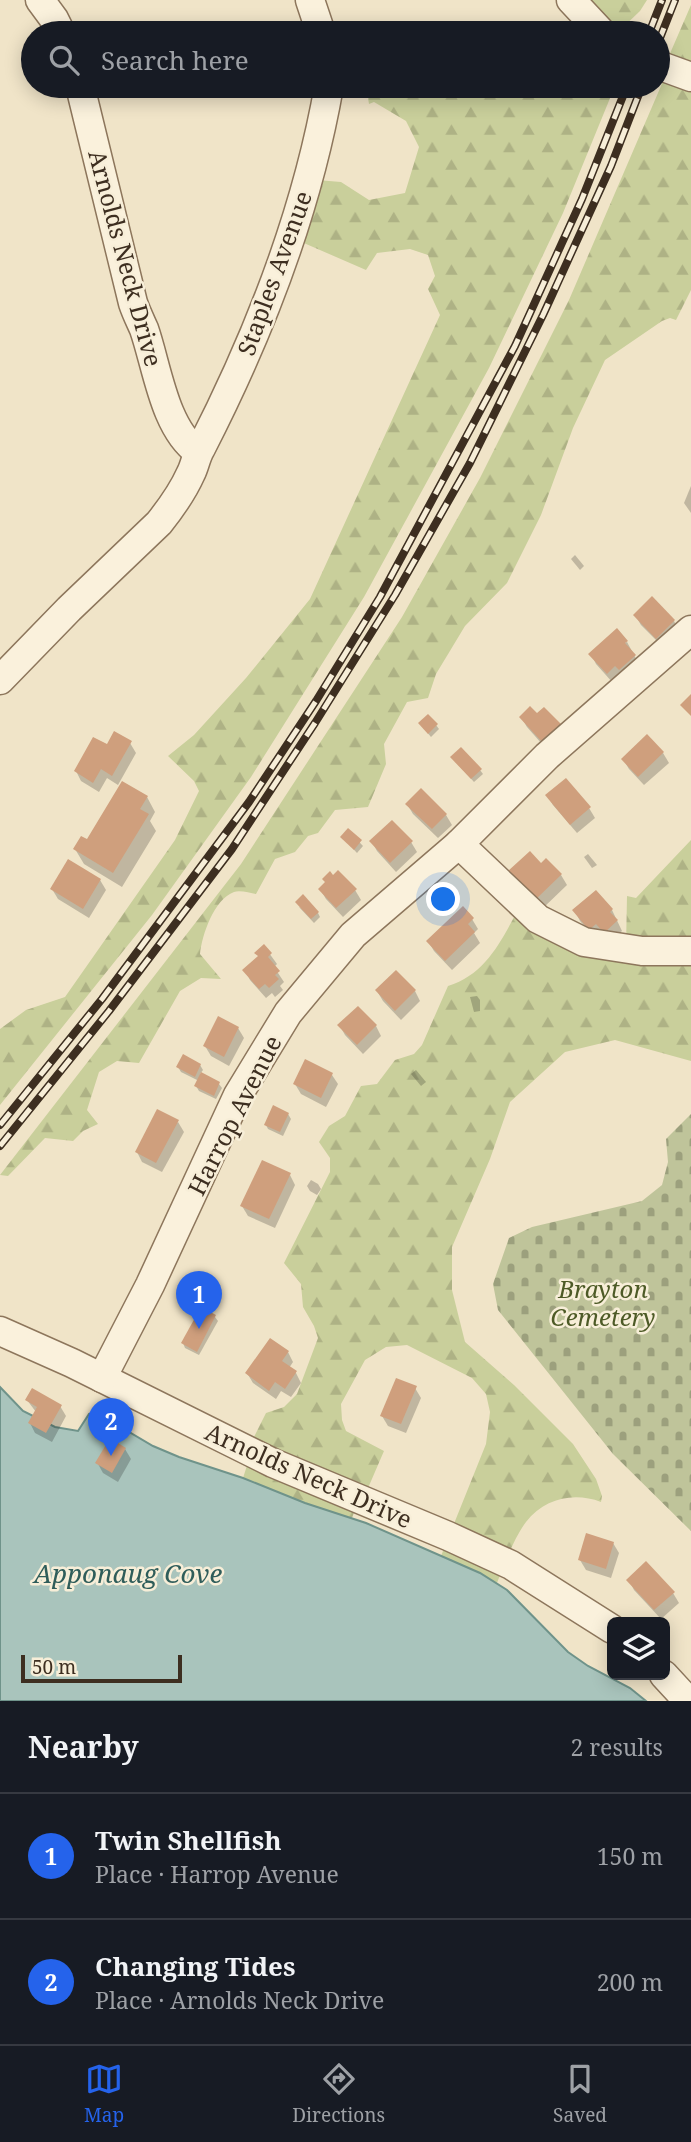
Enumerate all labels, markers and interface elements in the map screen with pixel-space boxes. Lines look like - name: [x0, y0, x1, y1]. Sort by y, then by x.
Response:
- search box: [21, 21, 670, 98]
- icon: search: [45, 41, 83, 79]
- text: Search here: [101, 42, 249, 78]
- street label: Arnolds Neck Drive: [81, 146, 171, 370]
- street label: Staples Avenue: [229, 186, 319, 360]
- your location: [426, 882, 460, 916]
- street label: Harrop Avenue: [179, 1029, 289, 1201]
- pin: 1: [176, 1271, 222, 1329]
- park label: Brayton Cemetery: [551, 1272, 655, 1333]
- pin: 2: [88, 1398, 134, 1456]
- street label: Arnolds Neck Drive: [200, 1415, 418, 1535]
- water label: Apponaug Cove: [32, 1555, 223, 1591]
- map controls: [607, 1617, 670, 1680]
- button: layers: [607, 1617, 670, 1680]
- scale bar: [21, 1652, 182, 1684]
- text: 50 m: [32, 1654, 76, 1680]
- text: Nearby: [28, 1726, 139, 1767]
- text: 2 results: [570, 1731, 663, 1763]
- text: Twin Shellfish: [95, 1822, 282, 1858]
- text: 1: [45, 1840, 58, 1872]
- text: 150 m: [597, 1840, 663, 1872]
- text: Place · Harrop Avenue: [95, 1858, 339, 1890]
- text: Changing Tides: [95, 1948, 295, 1984]
- text: 2: [45, 1966, 58, 1998]
- text: 200 m: [597, 1966, 663, 1998]
- text: Place · Arnolds Neck Drive: [95, 1984, 384, 2016]
- tab: Map: [84, 2060, 124, 2128]
- tab: Directions: [292, 2060, 385, 2128]
- tab: Saved: [553, 2060, 607, 2128]

